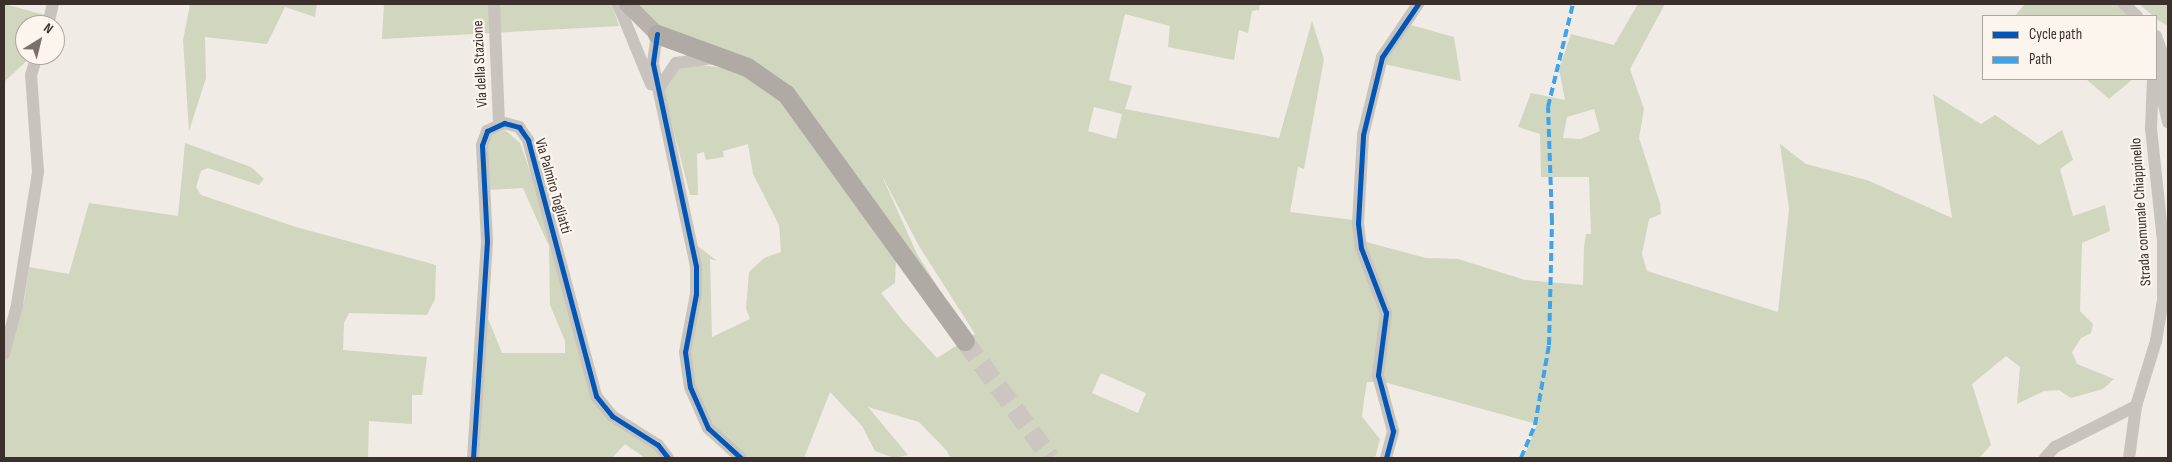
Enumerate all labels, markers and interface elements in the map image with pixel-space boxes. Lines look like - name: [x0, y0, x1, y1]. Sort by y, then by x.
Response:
- north arrow: [15, 15, 65, 65]
- legend: [1982, 15, 2157, 80]
- text: N: [40, 19, 57, 37]
- street label: Via della Stazione: [469, 20, 491, 108]
- text: Cycle path: [2029, 25, 2082, 44]
- text: Path: [2029, 50, 2052, 69]
- street label: Via Palmiro Togliatti: [531, 136, 575, 236]
- street label: Strada comunale Chiappinello: [2127, 137, 2155, 287]

